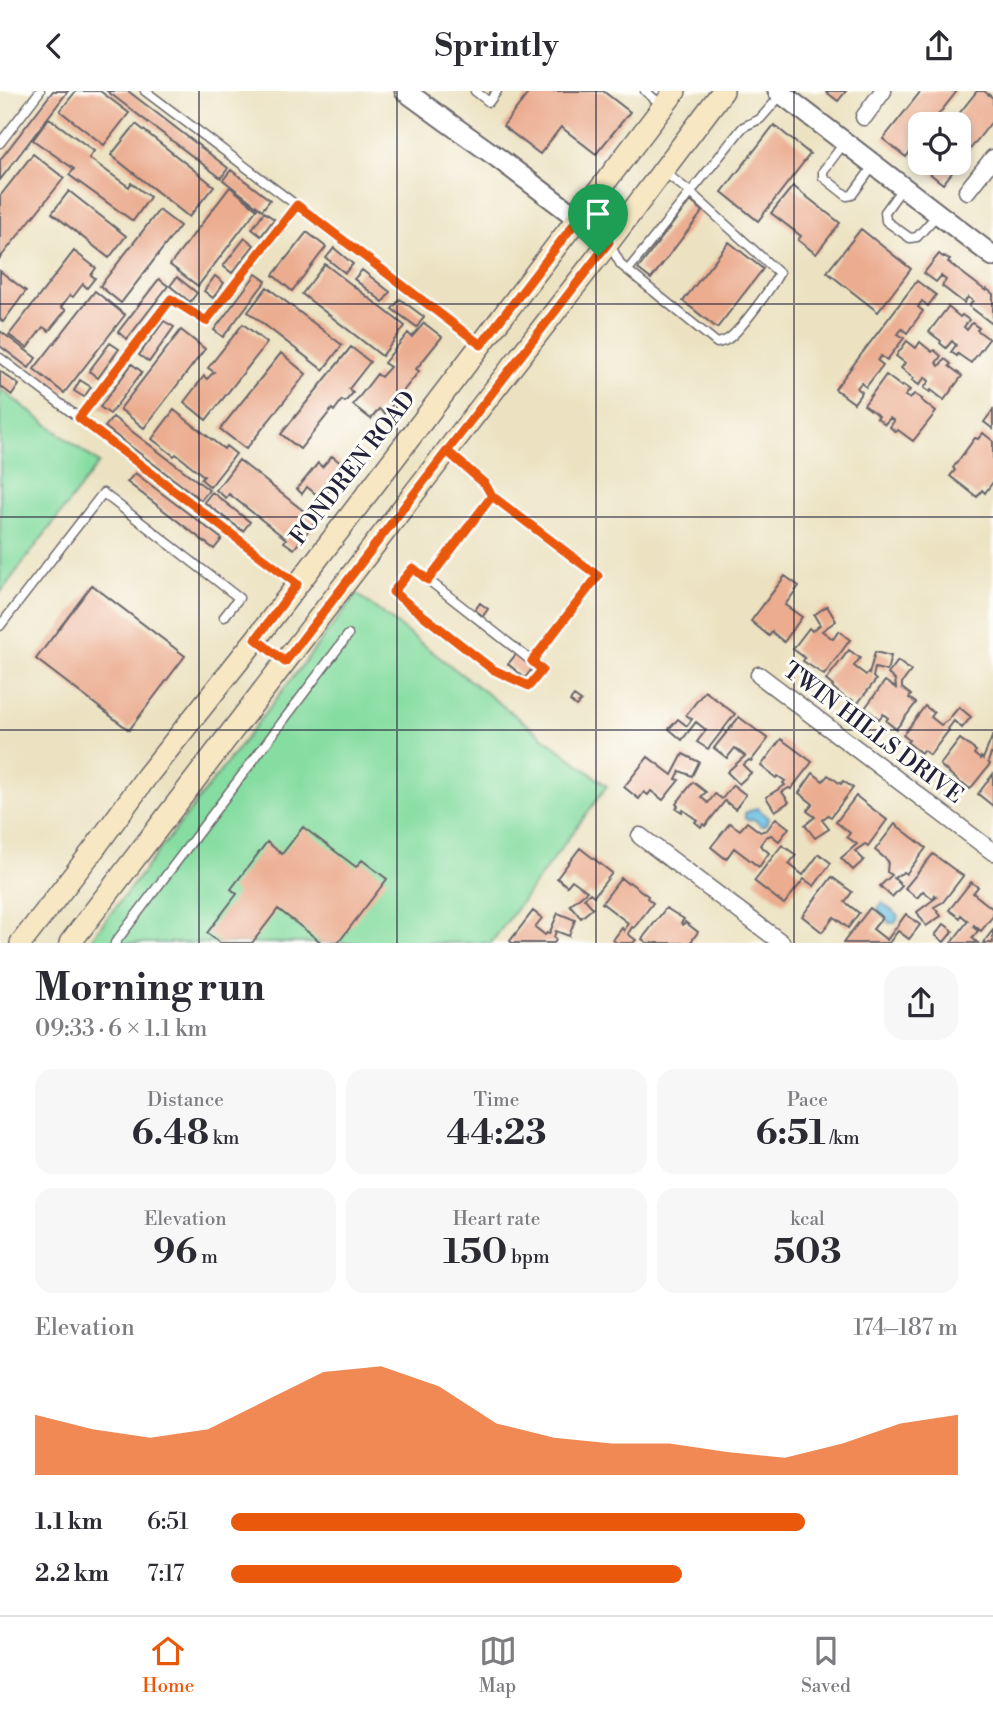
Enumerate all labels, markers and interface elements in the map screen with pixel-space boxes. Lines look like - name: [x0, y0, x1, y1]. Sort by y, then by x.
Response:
- text: Sprintly: [435, 26, 558, 66]
- icon: back: [35, 27, 73, 65]
- icon: share: [920, 27, 958, 65]
- map controls: [908, 112, 971, 175]
- button: locate: [908, 112, 971, 175]
- pin: [568, 184, 628, 256]
- icon: arrive: [579, 195, 617, 233]
- street label: FONDREN ROAD: [284, 386, 422, 550]
- street label: TWIN HILLS DRIVE: [778, 656, 968, 810]
- text: Morning run: [35, 965, 265, 1012]
- button: share: [884, 966, 958, 1040]
- text: 09:33 · 6 × 1.1 km: [35, 1015, 207, 1043]
- text: Distance: [147, 1088, 224, 1112]
- text: Time: [474, 1088, 519, 1112]
- text: Pace: [787, 1088, 828, 1112]
- text: 6.48: [132, 1112, 209, 1155]
- text: 44:23: [447, 1112, 547, 1155]
- text: 6:51: [755, 1112, 826, 1155]
- text: km: [209, 1126, 239, 1150]
- text: /km: [826, 1126, 860, 1150]
- text: Elevation: [144, 1207, 227, 1231]
- text: Heart rate: [453, 1207, 540, 1231]
- text: kcal: [790, 1207, 825, 1231]
- text: 96: [153, 1231, 197, 1274]
- text: 150: [443, 1231, 507, 1274]
- text: 503: [773, 1231, 842, 1274]
- text: m: [197, 1245, 218, 1269]
- text: bpm: [507, 1245, 550, 1269]
- text: Elevation: [35, 1314, 135, 1342]
- text: 174–187 m: [853, 1314, 958, 1342]
- text: 1.1 km: [35, 1508, 103, 1536]
- text: 6:51: [147, 1508, 189, 1536]
- text: 2.2 km: [35, 1560, 109, 1588]
- text: 7:17: [147, 1560, 184, 1588]
- tab: Home: [142, 1632, 194, 1698]
- tab: Map: [479, 1632, 517, 1698]
- tab: Saved: [801, 1632, 851, 1698]

